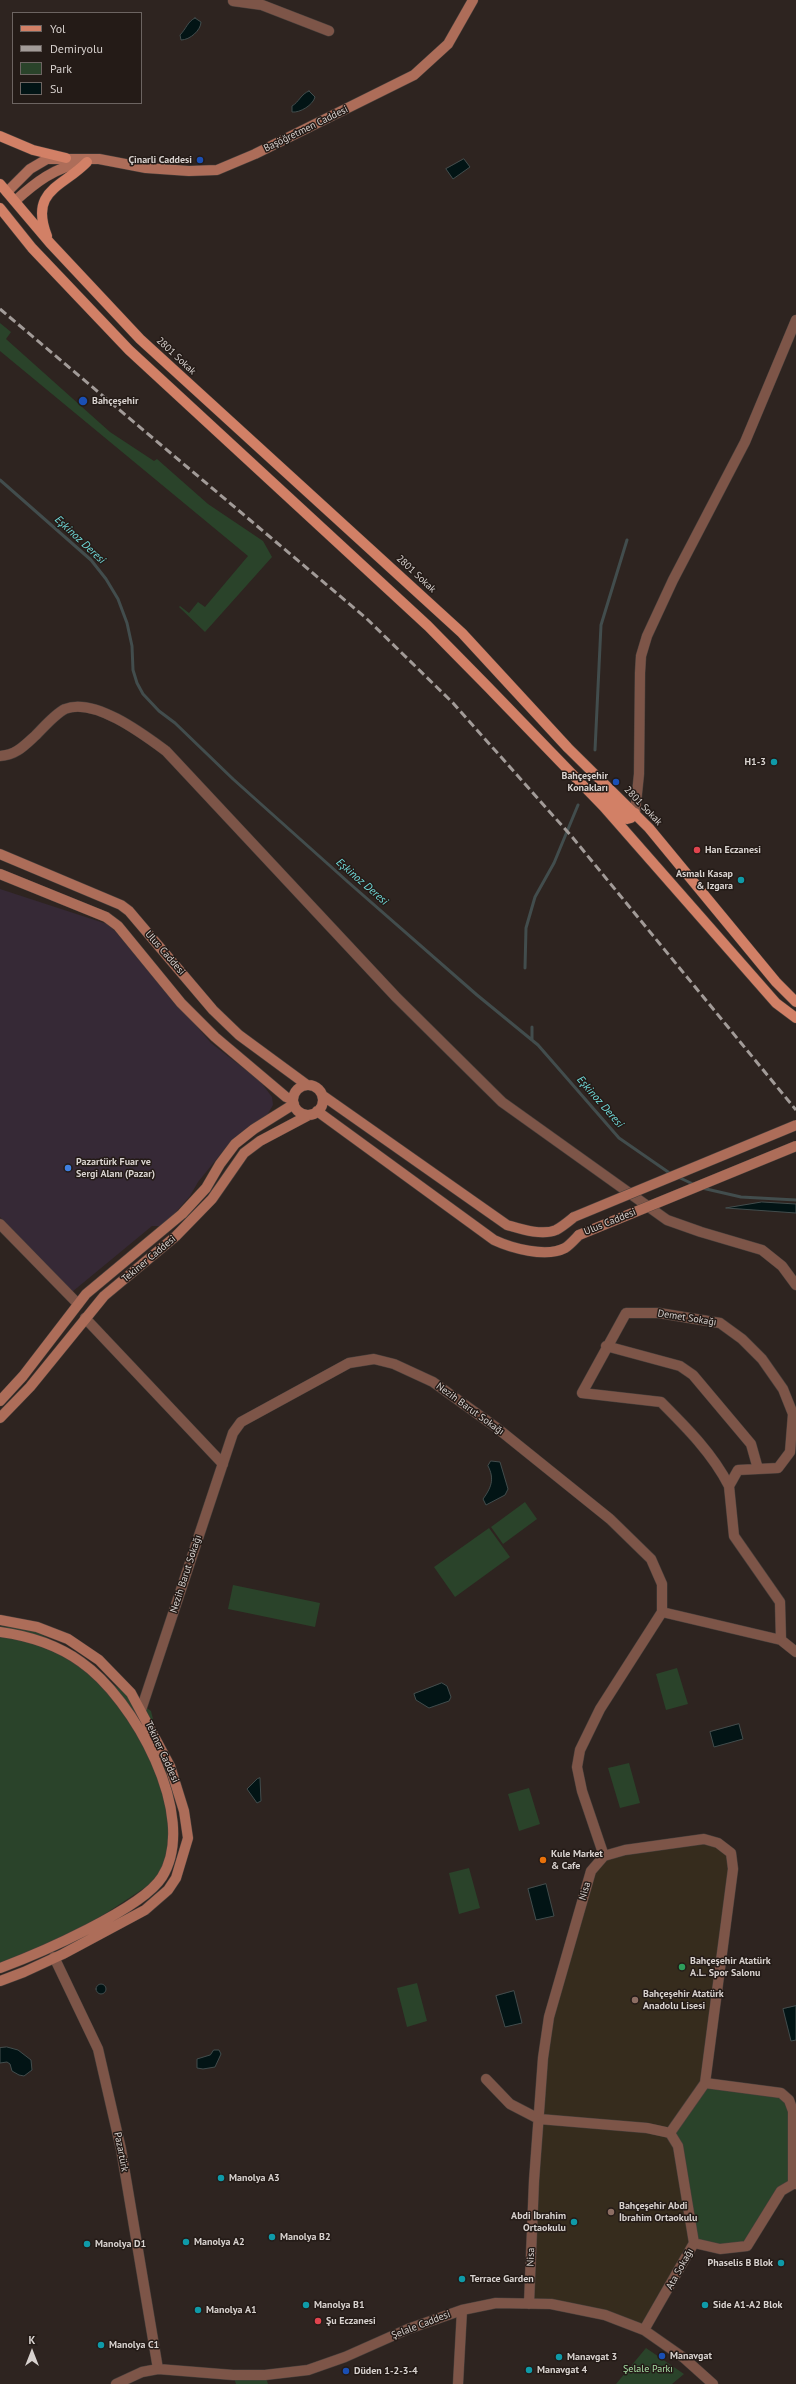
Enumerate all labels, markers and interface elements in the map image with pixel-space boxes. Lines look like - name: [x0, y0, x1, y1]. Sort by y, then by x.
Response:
- legend: [12, 12, 142, 104]
- text: Yol: [50, 21, 66, 36]
- text: Demiryolu: [50, 41, 103, 56]
- text: Park: [50, 61, 72, 76]
- text: Su: [50, 81, 63, 96]
- street label: Başöğretmen Caddesi: [262, 103, 350, 155]
- place label: Çinarli Caddesi: [128, 154, 192, 166]
- marker: Çinarli Caddesi: [195, 155, 205, 165]
- street label: 2801 Sokak: [154, 335, 198, 377]
- marker: Bahçeşehir: [77, 395, 89, 407]
- place label: Bahçeşehir: [92, 395, 139, 407]
- water label: Eşkinoz Deresi: [52, 513, 108, 567]
- street label: 2801 Sokak: [394, 553, 438, 595]
- place label: H1-3: [745, 756, 766, 768]
- marker: H1-3: [769, 757, 779, 767]
- place label: Bahçeşehir Konakları: [561, 770, 608, 794]
- marker: Bahçeşehir Konakları: [611, 777, 621, 787]
- street label: 2801 Sokak: [621, 784, 665, 828]
- place label: Han Eczanesi: [705, 844, 761, 856]
- marker: Han Eczanesi: [692, 845, 702, 855]
- water label: Eşkinoz Deresi: [333, 856, 391, 908]
- place label: Asmalı Kasap & Izgara: [676, 868, 733, 892]
- marker: Asmalı Kasap & Izgara: [736, 875, 746, 885]
- street label: Ulus Caddesi: [142, 928, 188, 978]
- water label: Eşkinoz Deresi: [574, 1073, 626, 1131]
- place label: Pazartürk Fuar ve Sergi Alanı (Pazar): [76, 1156, 155, 1180]
- marker: Pazartürk Fuar ve Sergi Alanı (Pazar): [63, 1163, 73, 1173]
- street label: Ulus Caddesi: [582, 1206, 638, 1238]
- street label: Tekiner Caddesi: [120, 1233, 178, 1285]
- street label: Demet Sokağı: [657, 1307, 717, 1329]
- street label: Nezih Barut Sokağı: [434, 1380, 506, 1438]
- street label: Nezih Barut Sokağı: [168, 1534, 204, 1614]
- street label: Tekiner Caddesi: [142, 1719, 182, 1785]
- place label: Kule Market & Cafe: [551, 1848, 603, 1872]
- marker: Kule Market & Cafe: [538, 1855, 548, 1865]
- street label: Nisa: [577, 1880, 593, 1902]
- place label: Bahçeşehir Atatürk A.L. Spor Salonu: [690, 1955, 771, 1978]
- marker: Bahçeşehir Atatürk A.L. Spor Salonu: [677, 1962, 687, 1972]
- place label: Bahçeşehir Atatürk Anadolu Lisesi: [643, 1988, 724, 2012]
- marker: Bahçeşehir Atatürk Anadolu Lisesi: [630, 1995, 640, 2005]
- street label: Pazartürk: [111, 2131, 131, 2173]
- place label: Manolya A3: [229, 2172, 280, 2184]
- marker: Manolya A3: [216, 2173, 226, 2183]
- place label: Bahçeşehir Abdi İbrahim Ortaokulu: [619, 2200, 697, 2224]
- marker: Bahçeşehir Abdi İbrahim Ortaokulu: [606, 2207, 616, 2217]
- place label: Abdi İbrahim Ortaokulu: [511, 2210, 566, 2234]
- marker: Abdi İbrahim Ortaokulu: [569, 2217, 579, 2227]
- place label: Manolya B2: [280, 2231, 331, 2243]
- marker: Manolya B2: [267, 2232, 277, 2242]
- place label: Manolya A2: [194, 2236, 245, 2248]
- marker: Manolya A2: [181, 2237, 191, 2247]
- place label: Manolya D1: [95, 2238, 146, 2250]
- marker: Manolya D1: [82, 2239, 92, 2249]
- street label: Ata Sokağı: [664, 2246, 696, 2292]
- street label: Nisa: [525, 2248, 537, 2266]
- place label: Phaselis B Blok: [708, 2257, 773, 2269]
- marker: Phaselis B Blok: [776, 2258, 786, 2268]
- place label: Terrace Garden: [470, 2273, 534, 2285]
- marker: Terrace Garden: [457, 2274, 467, 2284]
- place label: Manolya B1: [314, 2299, 365, 2311]
- place label: Side A1-A2 Blok: [713, 2299, 782, 2311]
- marker: Manolya B1: [301, 2300, 311, 2310]
- marker: Side A1-A2 Blok: [700, 2300, 710, 2310]
- place label: Manolya A1: [206, 2304, 257, 2316]
- marker: Manolya A1: [193, 2305, 203, 2315]
- street label: Şelale Caddesi: [390, 2308, 452, 2342]
- place label: Şu Eczanesi: [326, 2315, 376, 2327]
- marker: Şu Eczanesi: [313, 2316, 323, 2326]
- north arrow: [12, 2332, 52, 2372]
- text: K: [29, 2333, 35, 2347]
- place label: Manolya C1: [109, 2339, 159, 2351]
- marker: Manolya C1: [96, 2340, 106, 2350]
- place label: Manavgat: [670, 2350, 712, 2362]
- place label: Manavgat 3: [567, 2351, 617, 2363]
- marker: Manavgat: [657, 2351, 667, 2361]
- marker: Manavgat 3: [554, 2352, 564, 2362]
- park label: Şelale Parkı: [623, 2363, 673, 2375]
- place label: Manavgat 4: [537, 2364, 587, 2376]
- place label: Düden 1-2-3-4: [354, 2365, 418, 2377]
- marker: Manavgat 4: [524, 2365, 534, 2375]
- marker: Düden 1-2-3-4: [341, 2366, 351, 2376]

